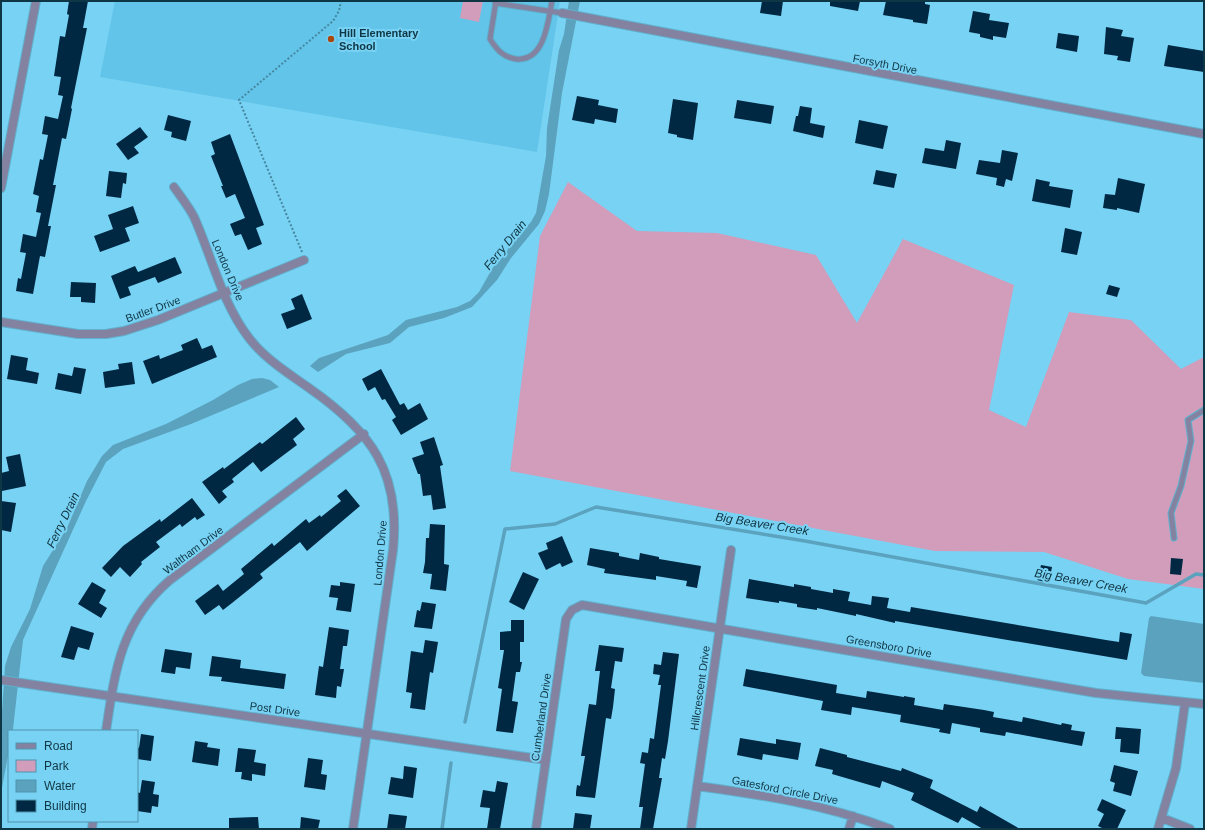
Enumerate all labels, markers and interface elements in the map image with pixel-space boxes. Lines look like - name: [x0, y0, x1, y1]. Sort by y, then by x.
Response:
- place label: Hill Elementary School: [339, 27, 419, 52]
- marker: Hill Elementary School: [326, 34, 336, 44]
- street label: Forsyth Drive: [852, 52, 918, 76]
- water label: Ferry Drain: [481, 217, 530, 273]
- street label: London Drive: [210, 238, 246, 302]
- street label: Butler Drive: [124, 294, 182, 324]
- water label: Ferry Drain: [44, 490, 83, 550]
- water label: Big Beaver Creek: [714, 510, 811, 538]
- street label: London Drive: [371, 520, 389, 586]
- street label: Waltham Drive: [161, 524, 225, 576]
- water label: Big Beaver Creek: [1033, 566, 1130, 596]
- street label: Greensboro Drive: [845, 633, 933, 659]
- street label: Hillcrescent Drive: [688, 645, 712, 731]
- street label: Cumberland Drive: [529, 672, 553, 762]
- street label: Post Drive: [249, 700, 301, 718]
- legend: [8, 730, 138, 822]
- text: Road: [44, 739, 73, 753]
- text: Park: [44, 759, 70, 773]
- street label: Gatesford Circle Drive: [731, 774, 839, 806]
- text: Water: [44, 779, 76, 793]
- text: Building: [44, 799, 87, 813]

